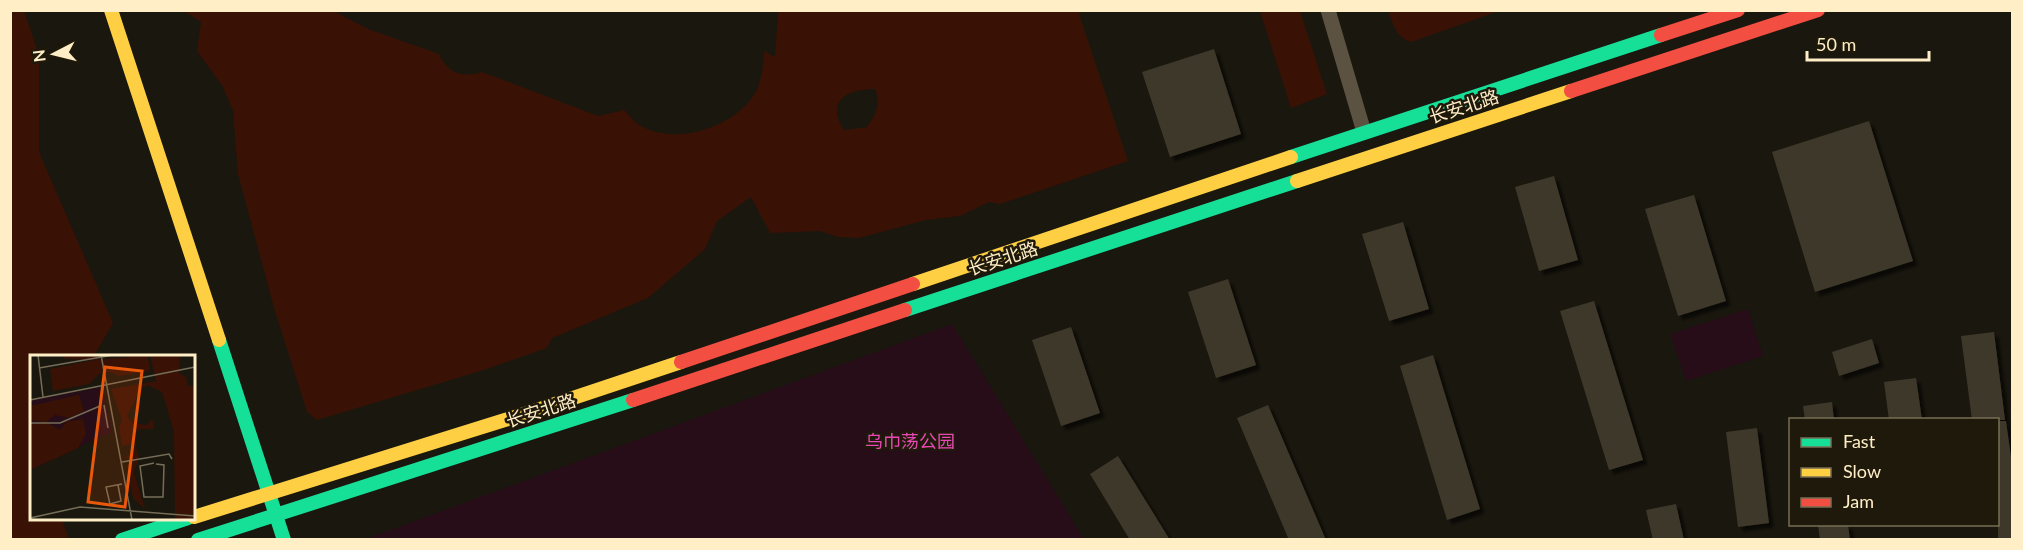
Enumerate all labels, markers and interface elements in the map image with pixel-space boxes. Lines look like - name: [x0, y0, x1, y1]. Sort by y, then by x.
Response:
- north arrow: [24, 24, 84, 84]
- scale bar: [1807, 24, 1928, 62]
- text: 50 m: [1816, 33, 1856, 55]
- text: N: [28, 49, 49, 63]
- street label: 长安北路: [1426, 84, 1501, 128]
- street label: 长安北路: [965, 236, 1040, 280]
- inset map: [30, 355, 195, 520]
- street label: 长安北路: [503, 388, 578, 432]
- legend: [1789, 418, 1999, 526]
- park label: 乌巾荡公园: [865, 430, 955, 452]
- text: Fast: [1843, 430, 1876, 452]
- text: Slow: [1843, 460, 1881, 482]
- text: Jam: [1843, 490, 1874, 512]

